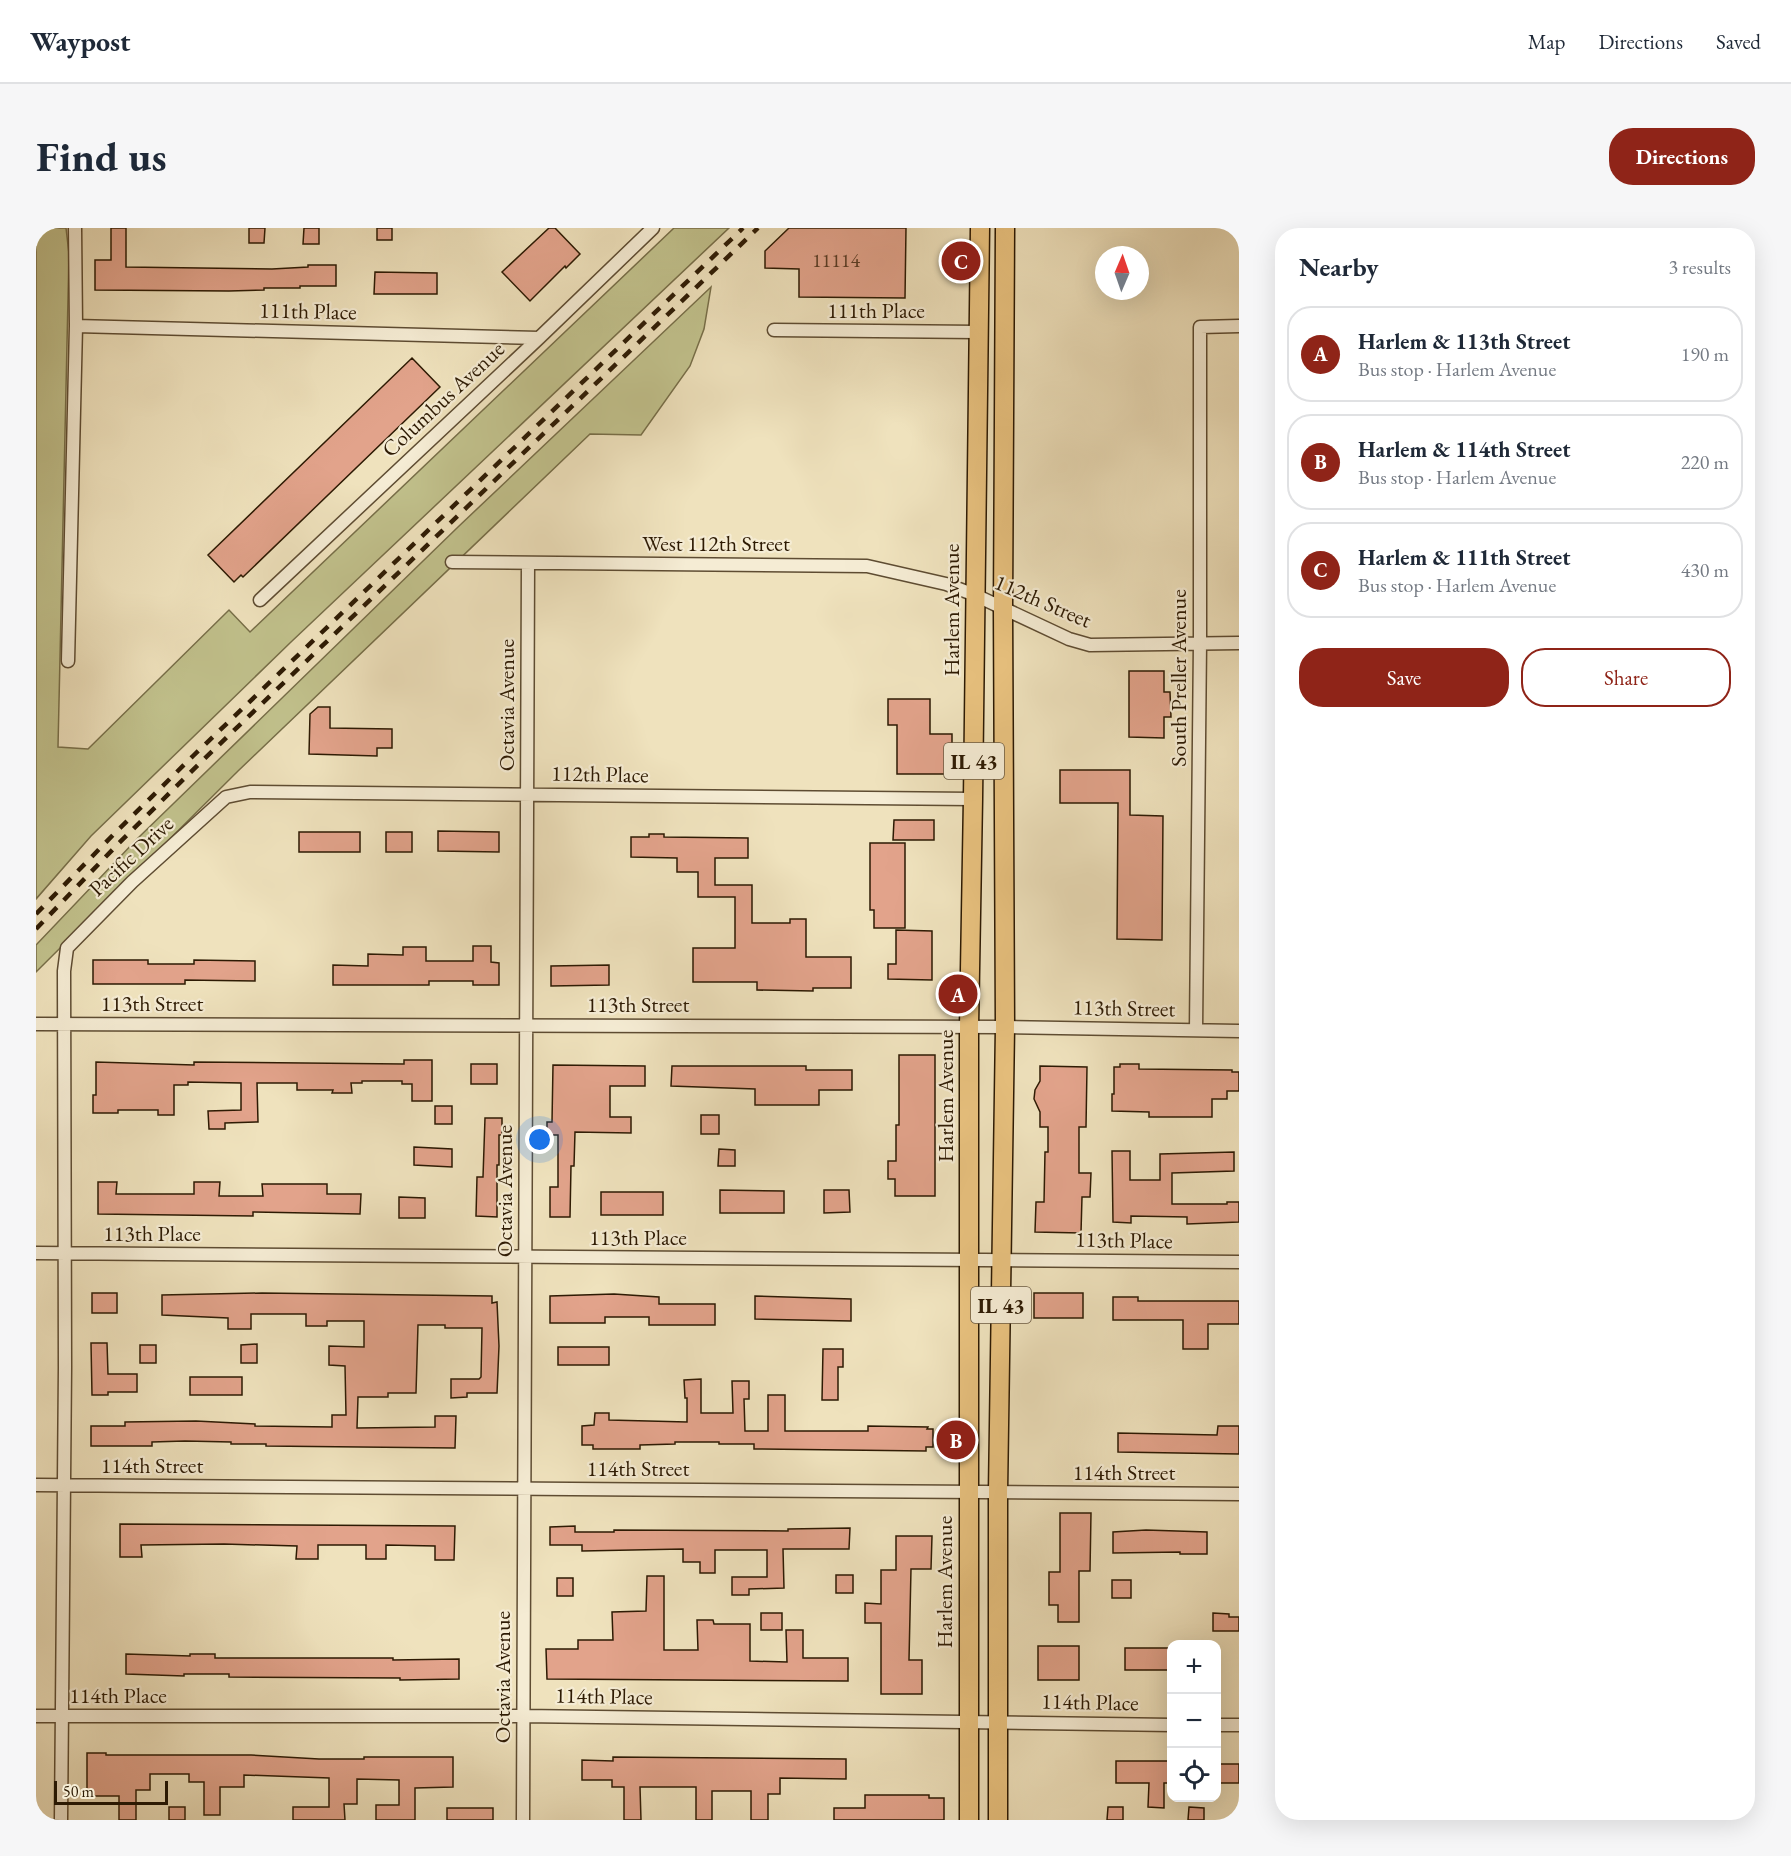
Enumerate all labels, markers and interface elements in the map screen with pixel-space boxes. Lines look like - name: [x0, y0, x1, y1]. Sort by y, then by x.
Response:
- text: Waypost: [30, 23, 131, 59]
- text: Map: [1528, 28, 1565, 55]
- text: Directions: [1598, 28, 1683, 55]
- text: Saved: [1716, 28, 1761, 55]
- button: Directions: [1609, 128, 1755, 185]
- text: Find us: [36, 129, 167, 184]
- pin: C: [942, 238, 980, 284]
- north arrow: [1095, 246, 1149, 300]
- house number: 11114: [812, 247, 860, 273]
- text: Nearby: [1299, 250, 1379, 284]
- text: 3 results: [1668, 254, 1731, 280]
- street label: 111th Place: [259, 296, 357, 326]
- street label: 111th Place: [827, 296, 925, 325]
- text: Harlem & 113th Street: [1358, 327, 1570, 356]
- street label: Columbus Avenue: [375, 334, 511, 463]
- text: A: [1313, 341, 1328, 367]
- text: 190 m: [1681, 341, 1729, 367]
- text: Bus stop · Harlem Avenue: [1358, 356, 1556, 382]
- text: Harlem & 114th Street: [1358, 435, 1570, 464]
- text: B: [1314, 449, 1327, 475]
- text: 220 m: [1681, 449, 1729, 475]
- text: Bus stop · Harlem Avenue: [1358, 464, 1556, 490]
- street label: West 112th Street: [642, 529, 790, 558]
- street label: Harlem Avenue: [937, 543, 966, 676]
- text: Harlem & 111th Street: [1358, 543, 1570, 572]
- text: C: [1313, 557, 1328, 583]
- text: 430 m: [1681, 557, 1729, 583]
- street label: 112th Street: [990, 568, 1096, 634]
- text: Bus stop · Harlem Avenue: [1358, 572, 1556, 598]
- street label: South Preller Avenue: [1164, 589, 1193, 767]
- street label: Octavia Avenue: [492, 638, 521, 771]
- button: Save: [1299, 648, 1509, 707]
- button: Share: [1521, 648, 1731, 707]
- road number: IL 43: [944, 743, 1004, 779]
- street label: 112th Place: [551, 759, 649, 789]
- street label: Pacific Drive: [82, 809, 180, 903]
- pin: A: [938, 972, 978, 1017]
- street label: 113th Street: [101, 989, 203, 1018]
- street label: 113th Street: [587, 990, 689, 1019]
- street label: 113th Street: [1072, 993, 1176, 1023]
- street label: Harlem Avenue: [931, 1029, 960, 1162]
- street label: Octavia Avenue: [490, 1124, 519, 1257]
- your location: [525, 1125, 554, 1154]
- street label: 113th Place: [103, 1219, 201, 1248]
- street label: 113th Place: [589, 1223, 687, 1252]
- street label: 113th Place: [1075, 1225, 1173, 1255]
- road number: IL 43: [971, 1287, 1031, 1323]
- pin: B: [936, 1418, 976, 1462]
- street label: 114th Street: [101, 1451, 203, 1480]
- street label: 114th Street: [587, 1454, 689, 1483]
- street label: 114th Street: [1073, 1458, 1175, 1487]
- street label: Harlem Avenue: [930, 1515, 959, 1648]
- street label: Octavia Avenue: [488, 1610, 517, 1743]
- map controls: [1167, 1640, 1221, 1802]
- button: +: [1167, 1640, 1221, 1694]
- street label: 114th Place: [69, 1681, 167, 1710]
- street label: 114th Place: [555, 1681, 653, 1711]
- street label: 114th Place: [1041, 1687, 1139, 1717]
- button: −: [1167, 1694, 1221, 1748]
- button: locate: [1167, 1748, 1221, 1802]
- scale bar: [54, 1778, 168, 1806]
- text: 50 m: [63, 1781, 94, 1802]

